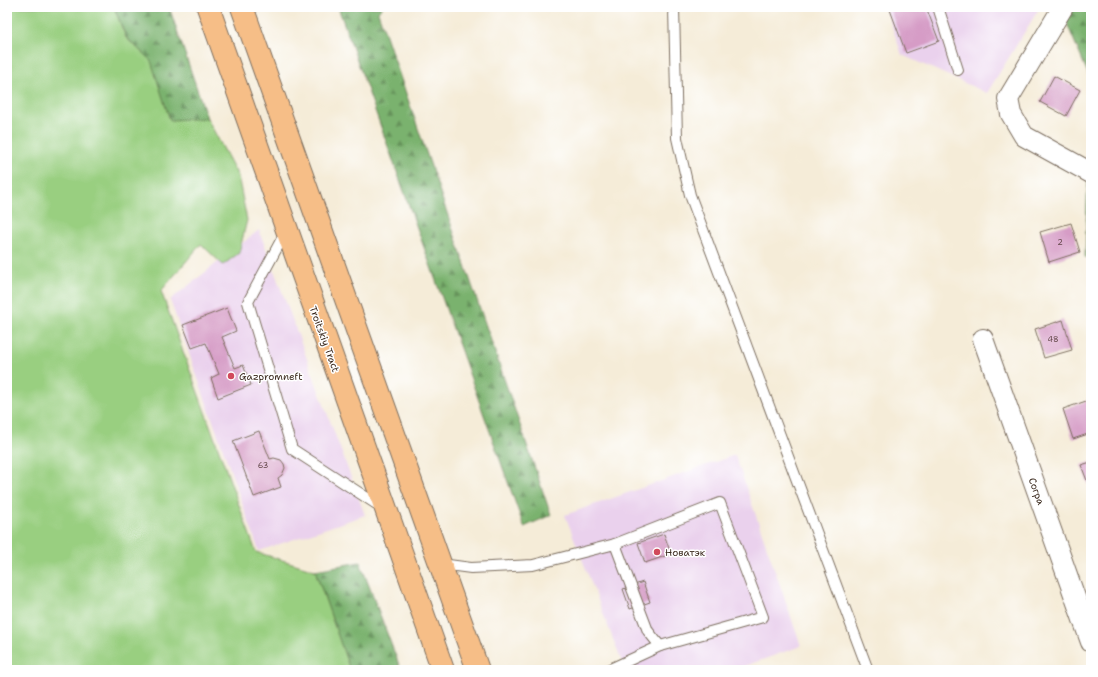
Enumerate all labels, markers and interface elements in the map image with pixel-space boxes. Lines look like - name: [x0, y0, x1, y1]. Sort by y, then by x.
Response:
- house number: 2: [1057, 237, 1063, 248]
- street label: Troitskiy Tract: [307, 304, 343, 374]
- house number: 48: [1047, 334, 1059, 345]
- place label: Gazpromneft: [239, 370, 303, 383]
- marker: Gazpromneft: [226, 371, 236, 381]
- house number: 63: [258, 460, 268, 471]
- street label: Согра: [1026, 476, 1048, 507]
- place label: Новатэк: [665, 546, 706, 559]
- marker: Новатэк: [652, 547, 662, 557]

